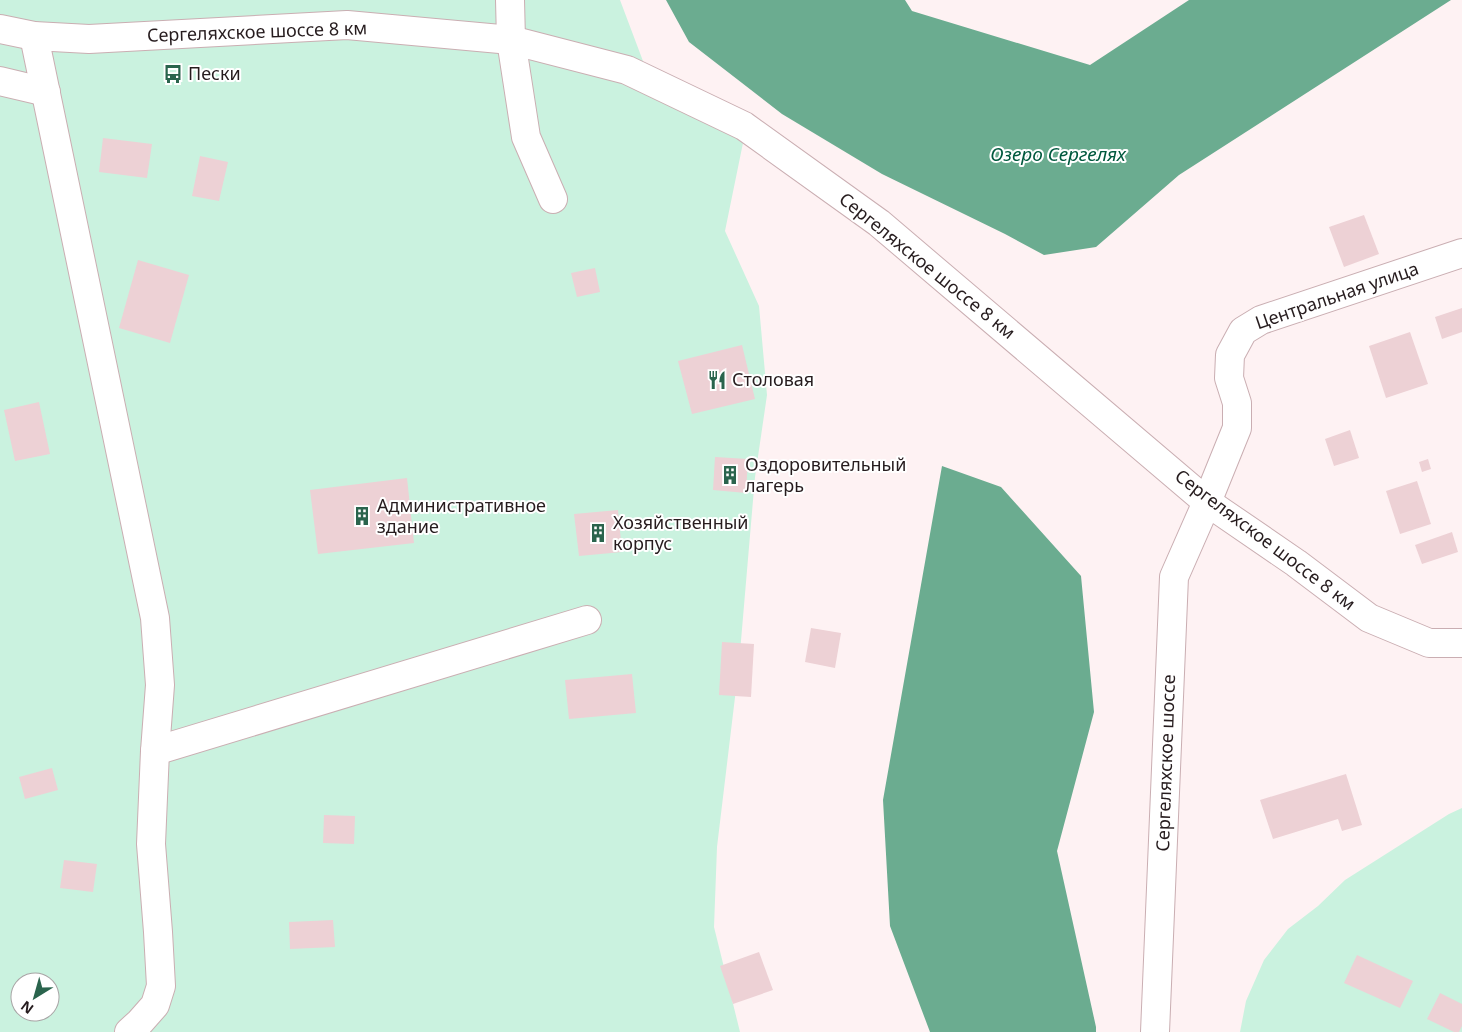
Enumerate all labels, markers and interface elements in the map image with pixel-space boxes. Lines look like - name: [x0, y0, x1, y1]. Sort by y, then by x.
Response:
- street label: Сергеляхское шоссе 8 км: [146, 15, 367, 47]
- place label: Пески: [188, 61, 241, 85]
- bus stop icon: Пески: [162, 63, 184, 85]
- water label: Озеро Сергелях: [990, 141, 1127, 167]
- street label: Сергеляхское шоссе 8 км: [834, 187, 1021, 344]
- street label: Центральная улица: [1252, 256, 1421, 334]
- place label: Столовая: [732, 367, 814, 391]
- restaurant icon: Столовая: [706, 369, 728, 391]
- place label: Оздоровительный лагерь: [745, 452, 906, 497]
- street label: Сергеляхское шоссе 8 км: [1170, 463, 1361, 615]
- building icon: Оздоровительный лагерь: [719, 464, 741, 486]
- place label: Административное здание: [377, 493, 546, 538]
- building icon: Административное здание: [351, 505, 373, 527]
- place label: Хозяйственный корпус: [613, 510, 749, 555]
- building icon: Хозяйственный корпус: [587, 522, 609, 544]
- street label: Сергеляхское шоссе: [1150, 674, 1180, 852]
- north arrow: [10, 972, 60, 1022]
- text: N: [17, 997, 37, 1019]

